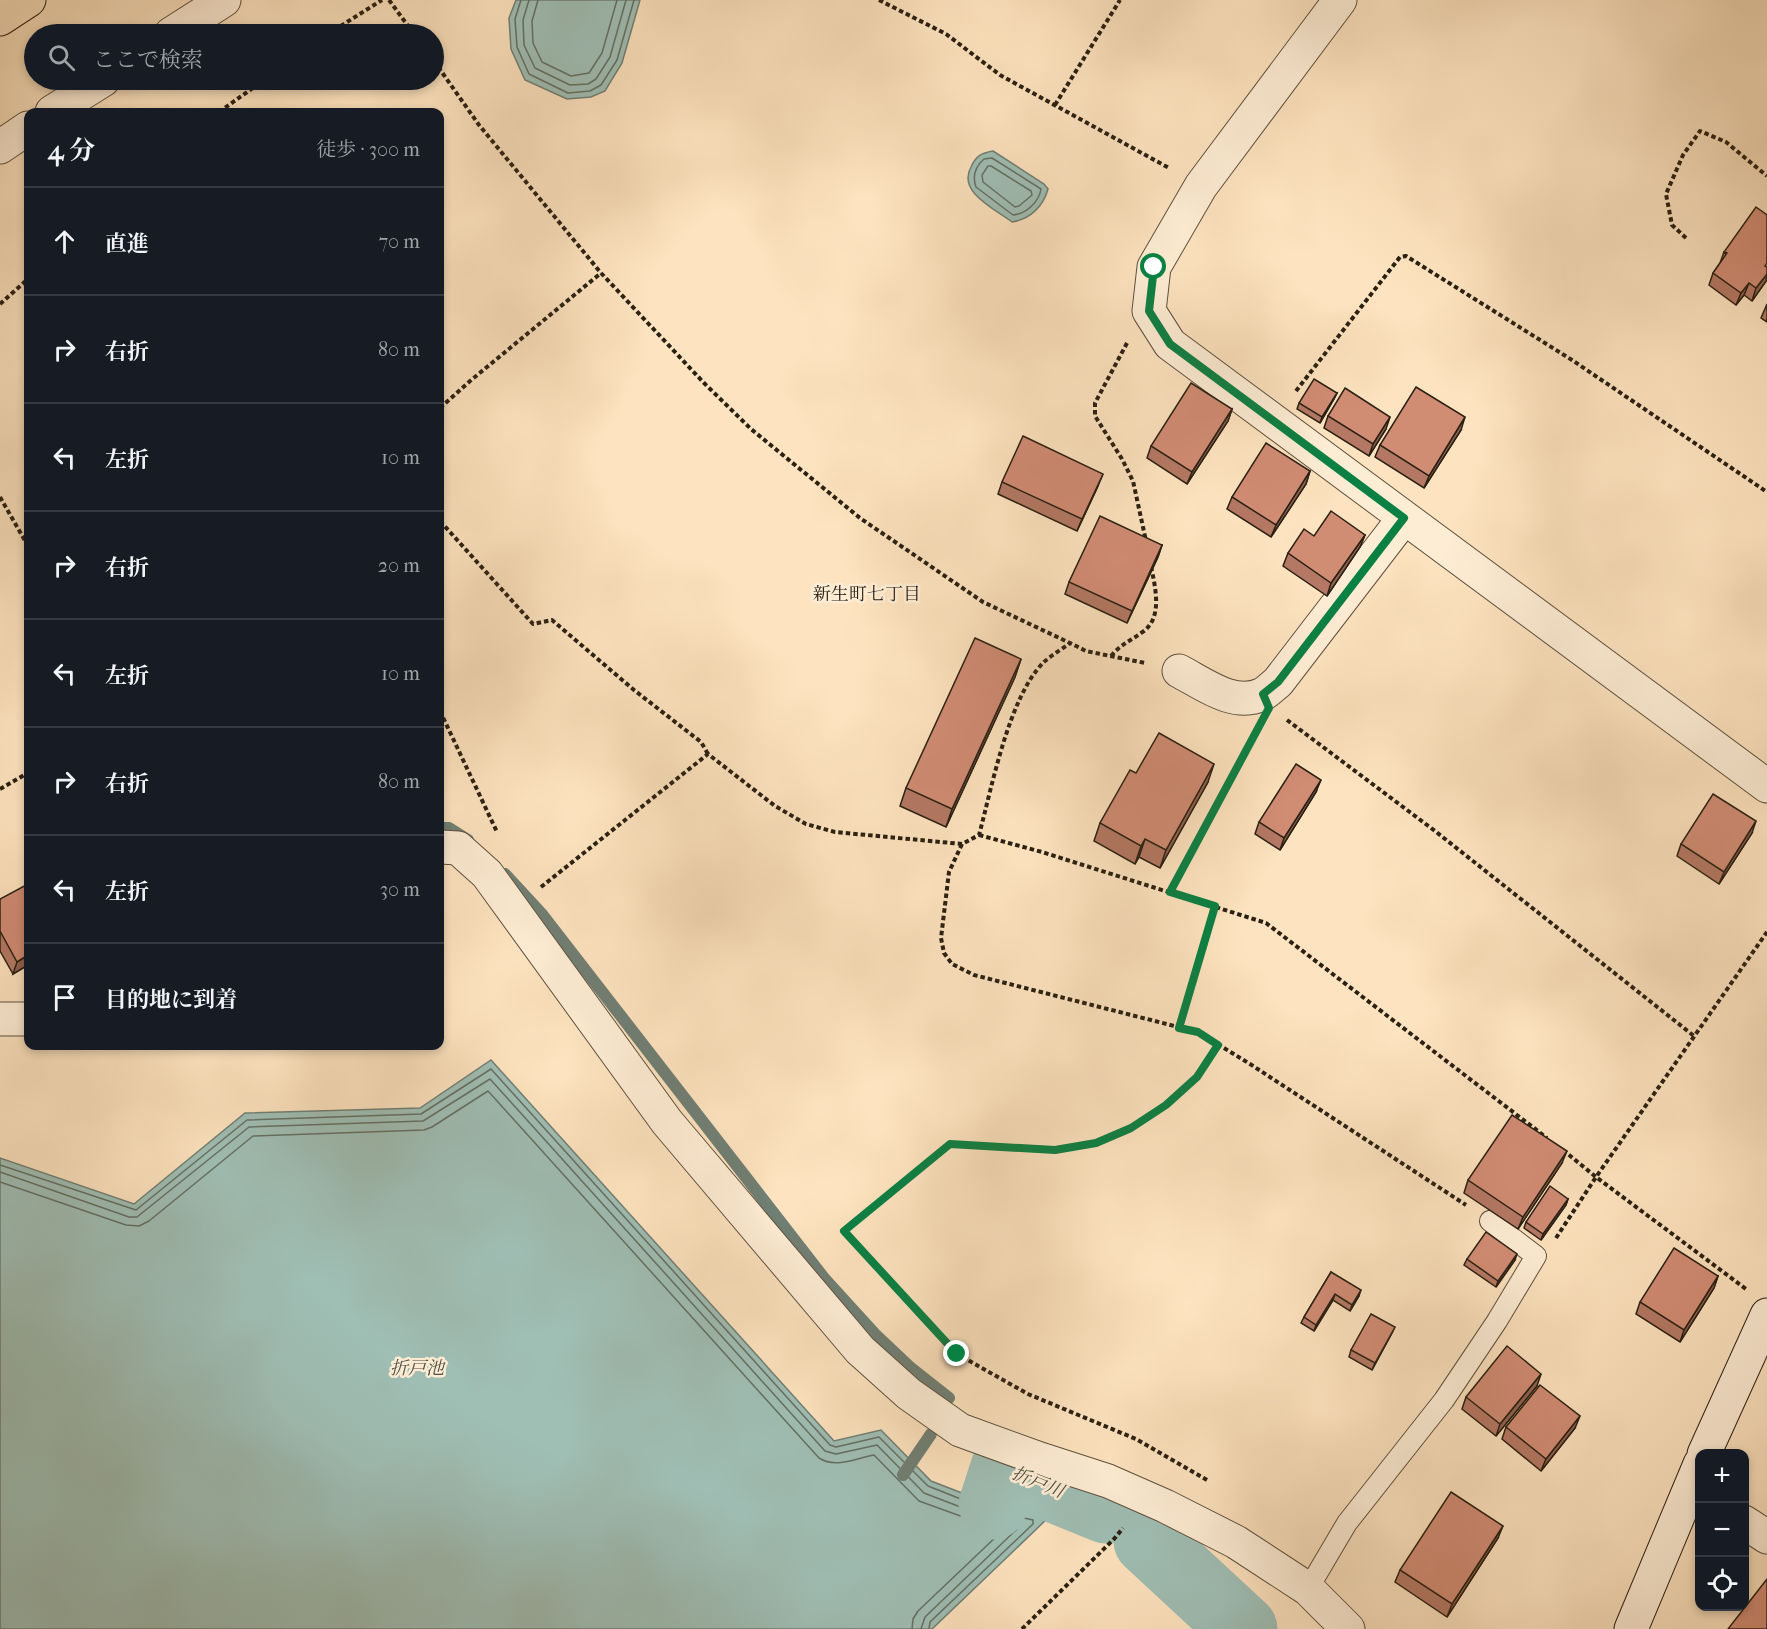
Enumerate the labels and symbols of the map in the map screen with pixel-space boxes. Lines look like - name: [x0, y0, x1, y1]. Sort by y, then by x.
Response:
- route start: [1140, 253, 1166, 279]
- district label: 新生町七丁目: [813, 584, 921, 605]
- route end: [943, 1340, 969, 1366]
- water label: 折戸池: [390, 1358, 446, 1379]
- water label: 折戸川: [1009, 1463, 1069, 1503]

